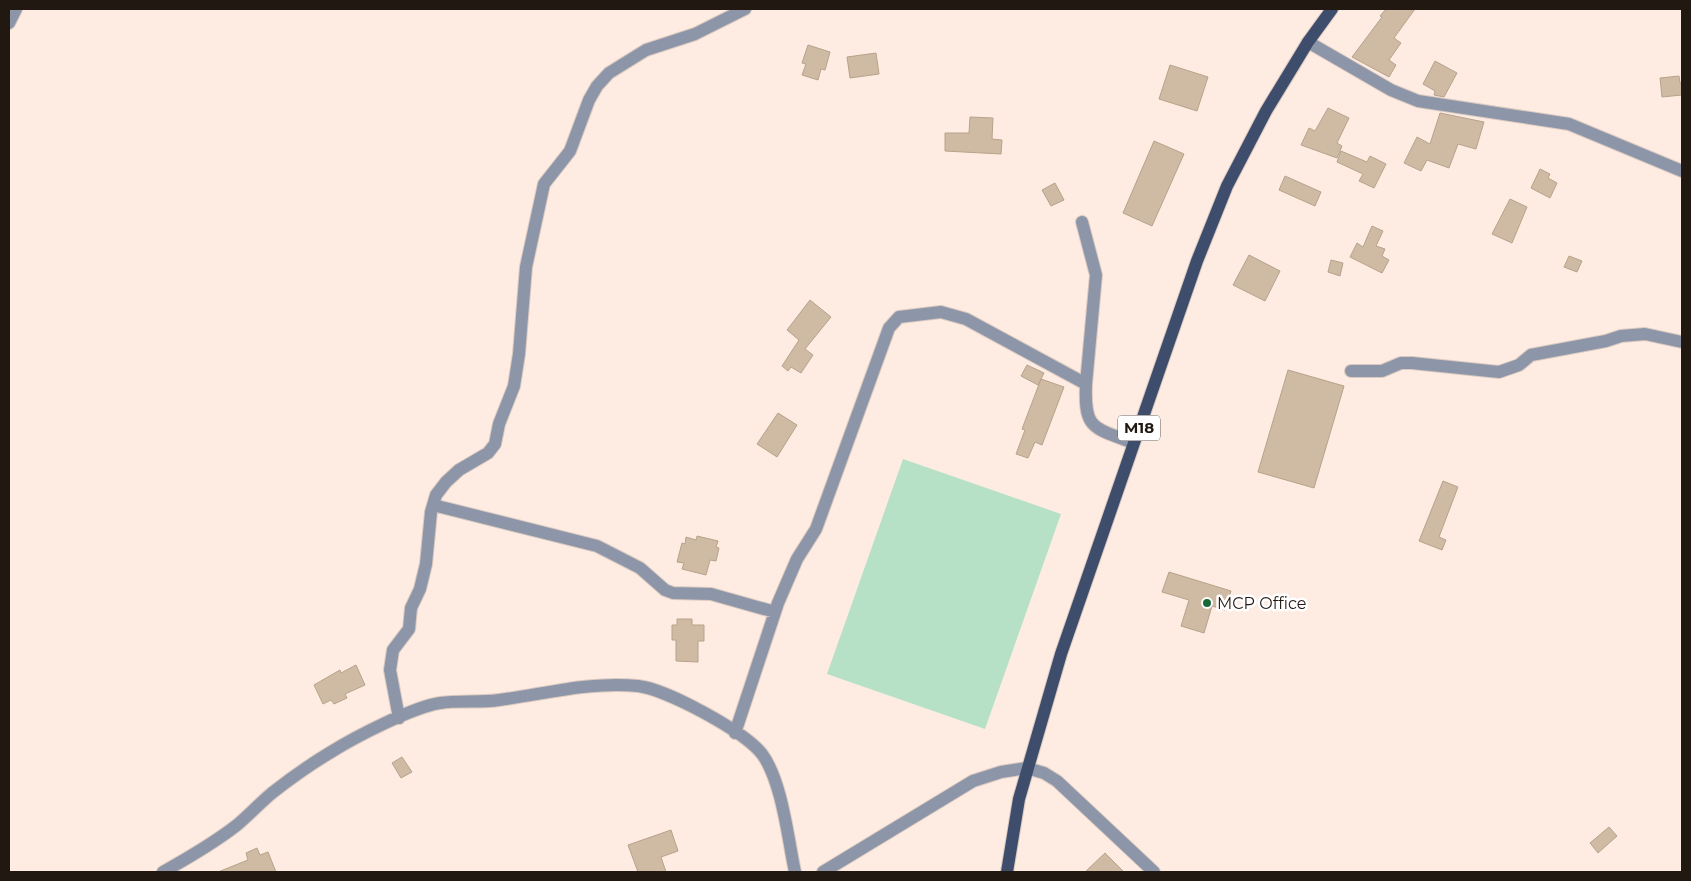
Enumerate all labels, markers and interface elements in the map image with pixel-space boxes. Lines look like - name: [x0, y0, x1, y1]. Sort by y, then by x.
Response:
- road number: M18: [1118, 416, 1160, 440]
- place label: MCP Office: [1217, 594, 1306, 613]
- marker: MCP Office: [1201, 597, 1213, 609]

